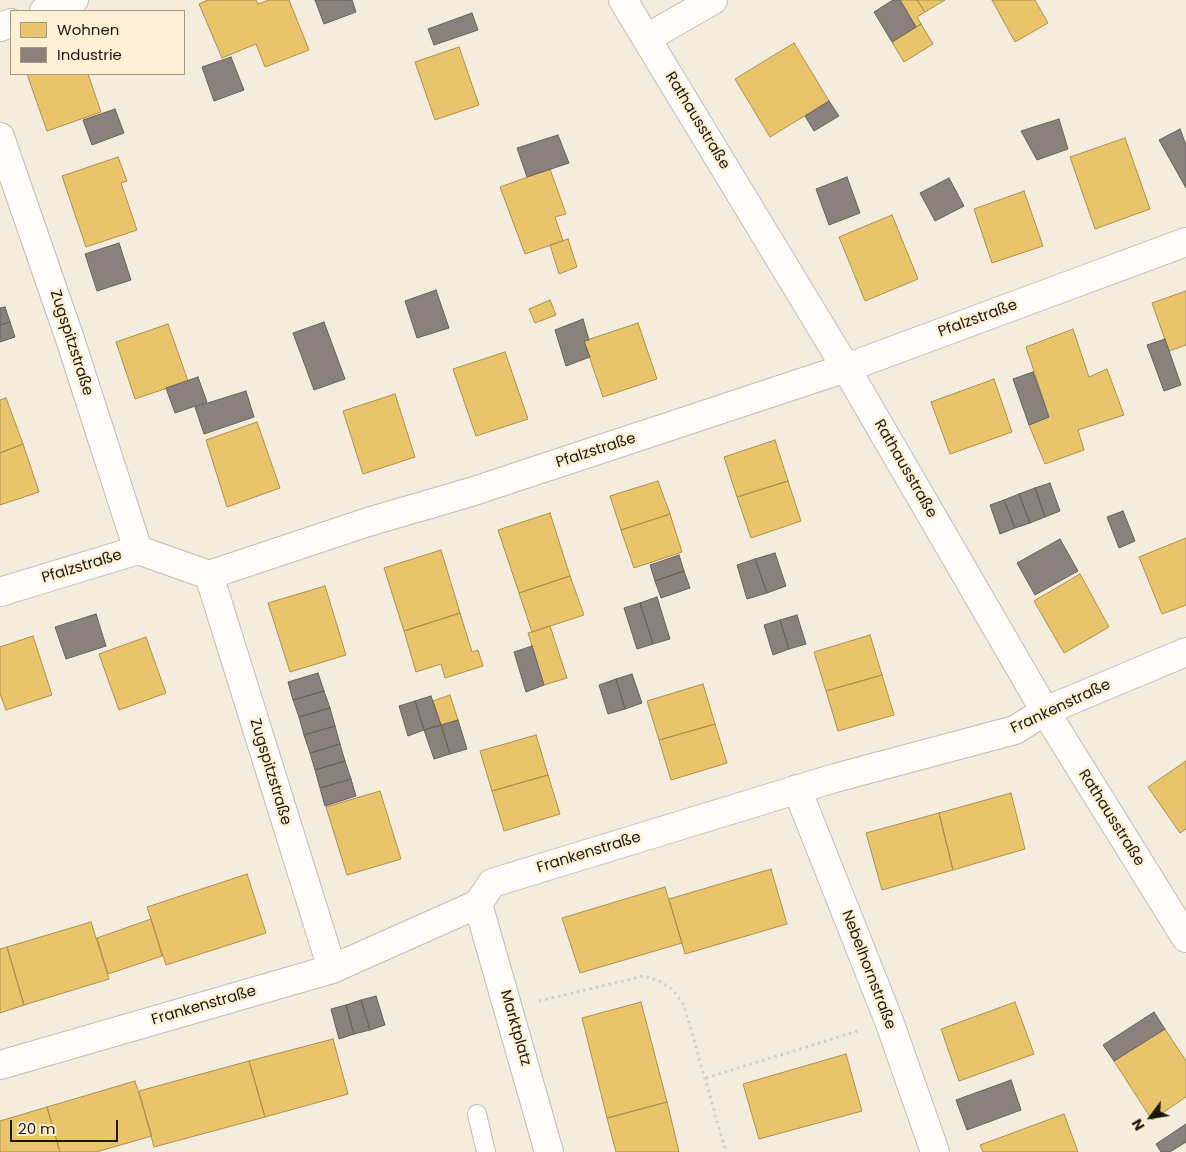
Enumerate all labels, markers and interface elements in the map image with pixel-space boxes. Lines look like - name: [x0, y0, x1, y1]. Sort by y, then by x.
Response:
- legend: [10, 10, 185, 75]
- text: Wohnen: [57, 19, 119, 40]
- text: Industrie: [57, 44, 122, 65]
- street label: Rathausstraße: [661, 69, 733, 173]
- street label: Zugspitzstraße: [45, 288, 97, 398]
- street label: Pfalzstraße: [936, 296, 1020, 342]
- street label: Rathausstraße: [870, 417, 940, 521]
- street label: Pfalzstraße: [554, 430, 638, 472]
- street label: Pfalzstraße: [40, 546, 124, 588]
- street label: Frankenstraße: [1008, 676, 1114, 738]
- street label: Zugspitzstraße: [245, 717, 295, 827]
- street label: Rathausstraße: [1074, 766, 1148, 870]
- street label: Frankenstraße: [535, 829, 643, 877]
- street label: Nebelhornstraße: [837, 908, 899, 1032]
- street label: Frankenstraße: [150, 982, 258, 1030]
- street label: Marktplatz: [496, 988, 534, 1068]
- north arrow: [1126, 1092, 1176, 1142]
- scale bar: [12, 1110, 120, 1142]
- text: N: [1127, 1115, 1149, 1134]
- text: 20 m: [18, 1118, 56, 1139]

